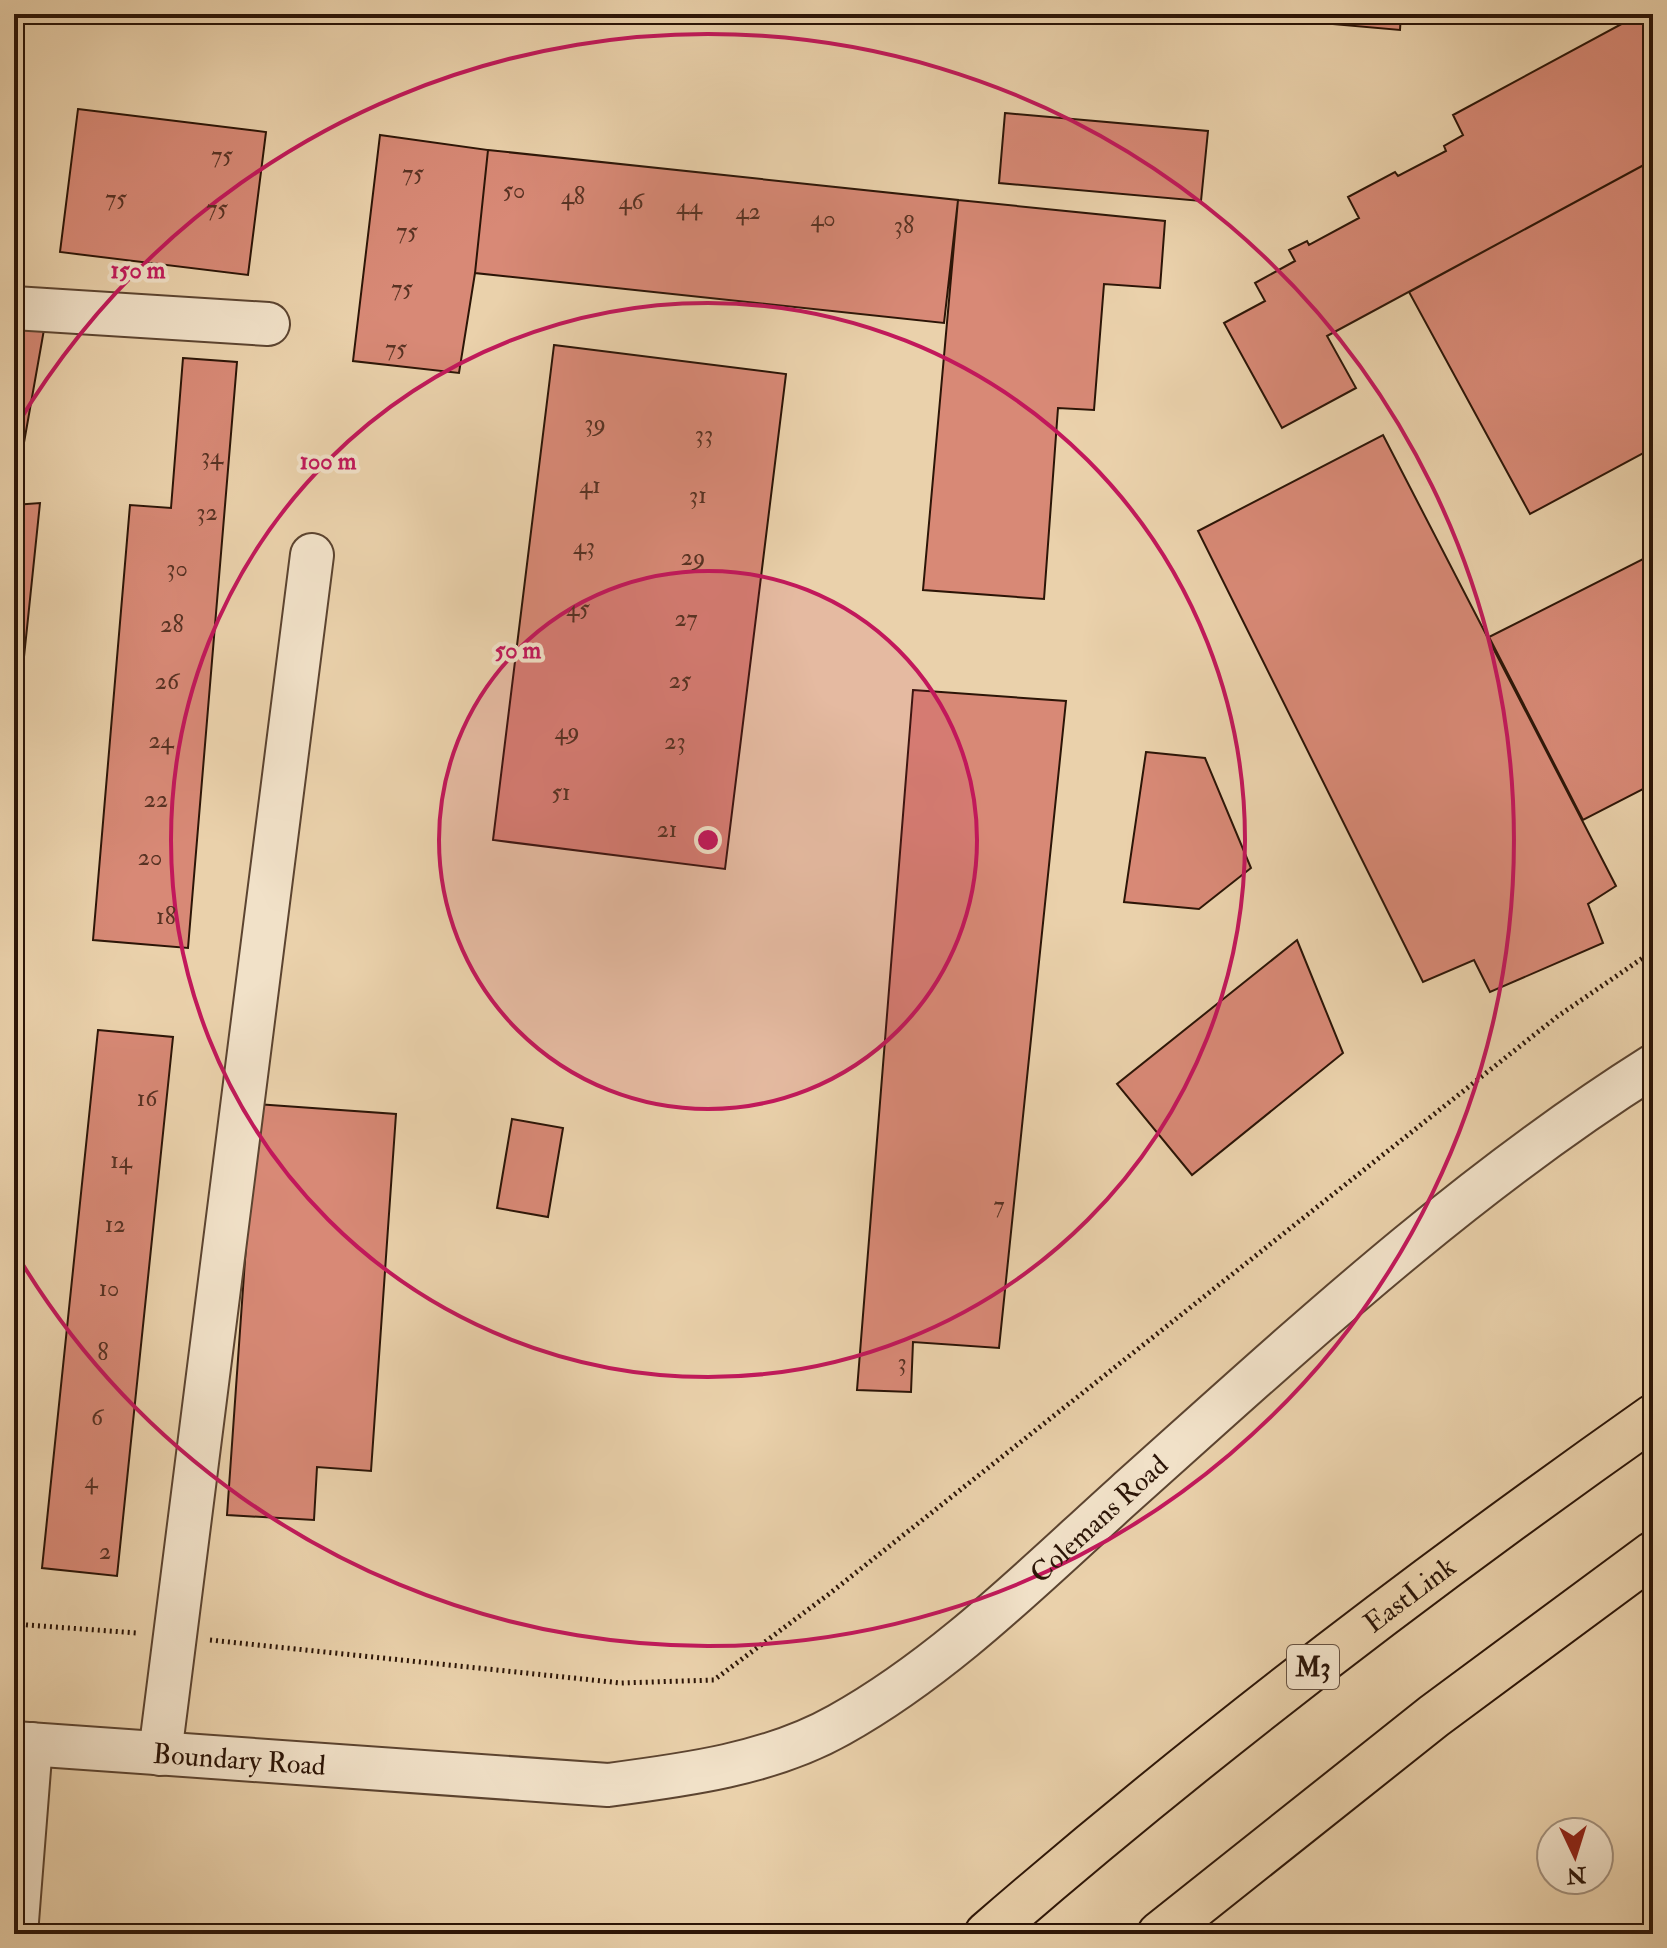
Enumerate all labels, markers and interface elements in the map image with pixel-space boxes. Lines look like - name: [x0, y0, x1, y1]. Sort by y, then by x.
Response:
- house number: 75: [211, 140, 233, 171]
- house number: 75: [402, 158, 424, 189]
- house number: 50: [503, 175, 525, 206]
- house number: 48: [561, 181, 585, 212]
- house number: 75: [105, 183, 127, 214]
- house number: 46: [618, 186, 645, 217]
- house number: 44: [676, 191, 703, 222]
- house number: 75: [206, 193, 228, 224]
- house number: 42: [735, 196, 761, 227]
- house number: 40: [810, 203, 836, 234]
- house number: 38: [894, 210, 914, 241]
- house number: 75: [396, 216, 418, 247]
- text: 150 m: [111, 255, 166, 286]
- house number: 75: [391, 273, 413, 304]
- house number: 75: [385, 333, 407, 364]
- house number: 39: [584, 408, 606, 439]
- house number: 33: [695, 419, 713, 450]
- house number: 34: [201, 441, 224, 472]
- text: 100 m: [300, 446, 357, 477]
- house number: 41: [579, 470, 601, 501]
- house number: 31: [689, 480, 707, 511]
- house number: 32: [196, 497, 218, 528]
- house number: 43: [573, 531, 595, 562]
- house number: 29: [681, 542, 705, 573]
- house number: 30: [166, 553, 188, 584]
- house number: 45: [566, 593, 590, 624]
- house number: 27: [674, 603, 698, 634]
- house number: 28: [160, 609, 184, 640]
- text: 50 m: [495, 635, 542, 666]
- house number: 25: [669, 665, 692, 696]
- house number: 26: [155, 666, 181, 697]
- house number: 49: [554, 716, 580, 747]
- house number: 24: [148, 725, 175, 756]
- house number: 23: [664, 726, 686, 757]
- house number: 51: [551, 777, 571, 808]
- house number: 22: [144, 784, 168, 815]
- house number: 21: [657, 814, 677, 845]
- centre of rings: [694, 826, 722, 854]
- house number: 20: [138, 842, 162, 873]
- house number: 18: [156, 901, 176, 932]
- house number: 16: [137, 1083, 159, 1114]
- house number: 14: [110, 1145, 133, 1176]
- house number: 7: [993, 1190, 1005, 1221]
- house number: 12: [105, 1209, 125, 1240]
- house number: 10: [99, 1273, 119, 1304]
- house number: 8: [97, 1337, 109, 1368]
- house number: 3: [897, 1347, 907, 1378]
- house number: 6: [91, 1402, 105, 1433]
- street label: Colemans Road: [1023, 1448, 1176, 1591]
- house number: 4: [85, 1465, 99, 1496]
- house number: 2: [99, 1536, 111, 1567]
- street label: EastLink: [1357, 1549, 1463, 1641]
- road number: M3: [1287, 1645, 1339, 1689]
- street label: Boundary Road: [152, 1737, 327, 1784]
- north arrow: [1535, 1816, 1615, 1896]
- text: N: [1565, 1860, 1588, 1890]

